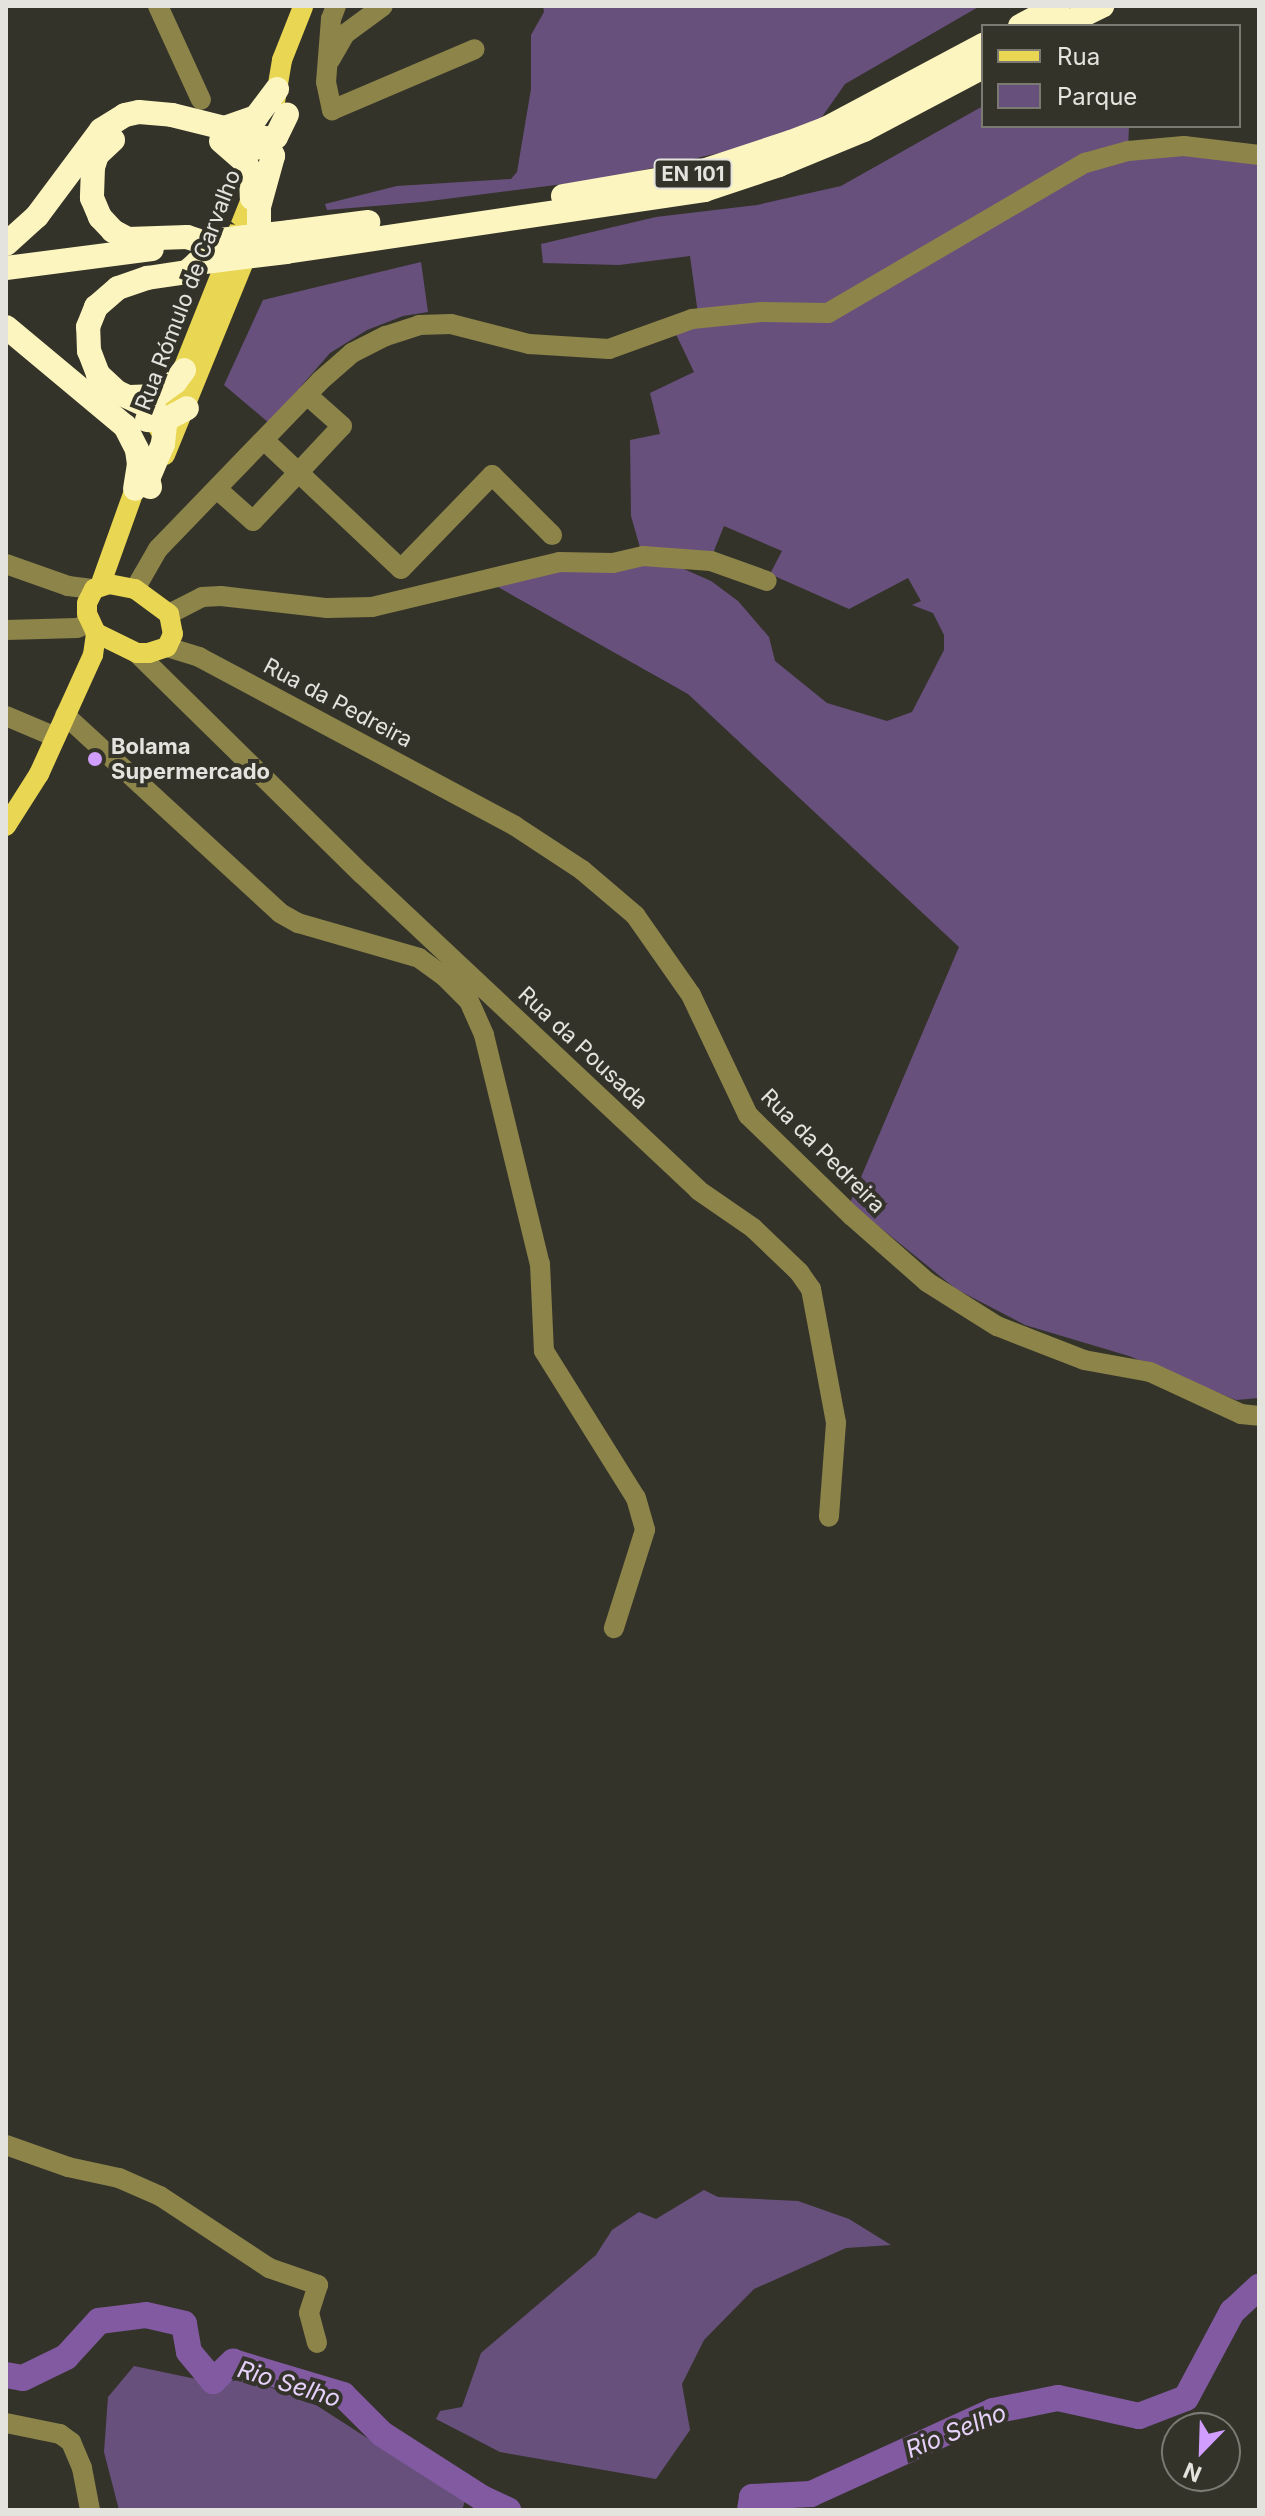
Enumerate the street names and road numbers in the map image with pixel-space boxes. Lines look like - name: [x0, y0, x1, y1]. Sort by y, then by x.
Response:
- road number: EN 101: [653, 158, 733, 190]
- street label: Rua Rómulo de Carvalho: [130, 166, 246, 414]
- street label: Rua da Pedreira: [259, 653, 417, 753]
- street label: Rua da Pousada: [513, 981, 653, 1115]
- street label: Rua da Pedreira: [755, 1083, 891, 1219]

